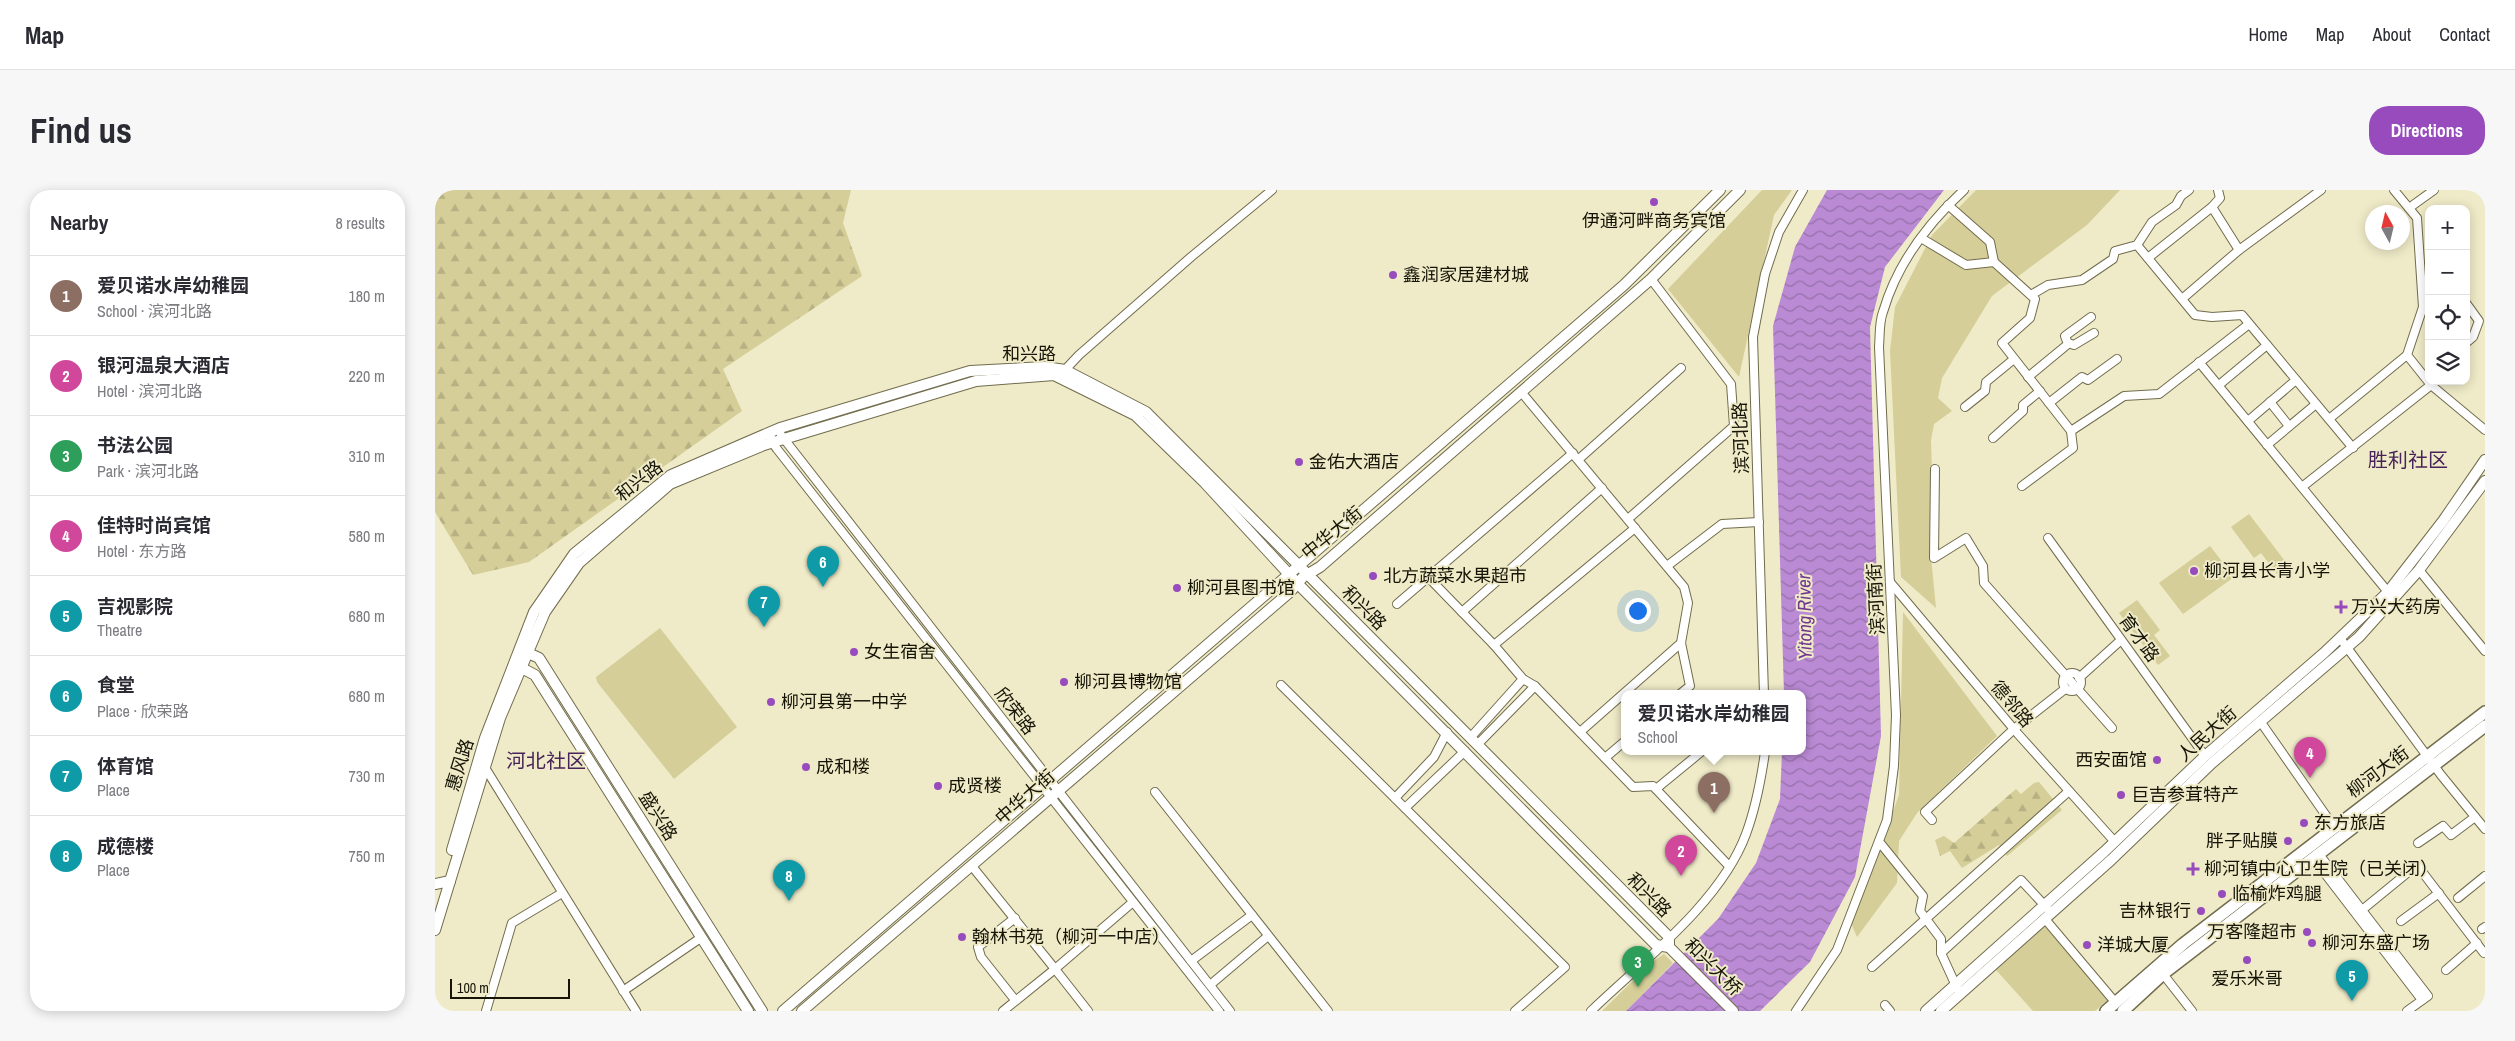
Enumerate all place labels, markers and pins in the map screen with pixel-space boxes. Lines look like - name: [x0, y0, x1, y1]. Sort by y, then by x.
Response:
- marker: 伊通河畔商务宾馆: [1648, 196, 1660, 208]
- place label: 伊通河畔商务宾馆: [1582, 208, 1726, 233]
- place label: 鑫润家居建材城: [1403, 262, 1529, 287]
- marker: 鑫润家居建材城: [1387, 269, 1399, 281]
- place label: 金佑大酒店: [1309, 449, 1399, 474]
- marker: 金佑大酒店: [1293, 456, 1305, 468]
- pin: 6: [807, 546, 839, 587]
- place label: 柳河县长青小学: [2204, 558, 2330, 583]
- place label: 北方蔬菜水果超市: [1383, 563, 1527, 588]
- marker: 柳河县长青小学: [2188, 565, 2200, 577]
- marker: 北方蔬菜水果超市: [1367, 570, 1379, 582]
- place label: 柳河县图书馆: [1187, 575, 1295, 600]
- marker: 柳河县图书馆: [1171, 582, 1183, 594]
- pin: 7: [748, 586, 780, 627]
- place label: 万兴大药房: [2351, 594, 2441, 619]
- marker: 万兴大药房: [2335, 601, 2347, 613]
- place label: 女生宿舍: [864, 639, 936, 664]
- marker: 女生宿舍: [848, 646, 860, 658]
- place label: 柳河县博物馆: [1074, 669, 1182, 694]
- marker: 柳河县博物馆: [1058, 676, 1070, 688]
- place label: 柳河县第一中学: [781, 689, 907, 714]
- marker: 柳河县第一中学: [765, 696, 777, 708]
- pin: 4: [2294, 737, 2326, 778]
- place label: 西安面馆: [2075, 747, 2147, 772]
- place label: 成和楼: [816, 754, 870, 779]
- marker: 西安面馆: [2151, 754, 2163, 766]
- marker: 成和楼: [800, 761, 812, 773]
- pin: 1: [1698, 772, 1730, 813]
- place label: 成贤楼: [948, 773, 1002, 798]
- marker: 成贤楼: [932, 780, 944, 792]
- place label: 巨吉参茸特产: [2131, 782, 2239, 807]
- marker: 巨吉参茸特产: [2115, 789, 2127, 801]
- place label: 东方旅店: [2314, 810, 2386, 835]
- marker: 东方旅店: [2298, 817, 2310, 829]
- place label: 胖子贴膜: [2206, 828, 2278, 853]
- pin: 2: [1665, 835, 1697, 876]
- marker: 胖子贴膜: [2282, 835, 2294, 847]
- place label: 柳河镇中心卫生院（已关闭）: [2204, 856, 2438, 881]
- pin: 8: [773, 860, 805, 901]
- marker: 柳河镇中心卫生院（已关闭）: [2186, 862, 2200, 876]
- place label: 临榆炸鸡腿: [2232, 881, 2322, 906]
- marker: 临榆炸鸡腿: [2216, 888, 2228, 900]
- place label: 吉林银行: [2119, 898, 2191, 923]
- marker: 吉林银行: [2195, 905, 2207, 917]
- place label: 万客隆超市: [2207, 919, 2297, 944]
- place label: 翰林书苑（柳河一中店）: [972, 924, 1170, 949]
- marker: 万客隆超市: [2301, 926, 2313, 938]
- place label: 柳河东盛广场: [2322, 930, 2430, 955]
- marker: 翰林书苑（柳河一中店）: [956, 931, 968, 943]
- place label: 洋城大厦: [2097, 932, 2169, 957]
- marker: 柳河东盛广场: [2306, 937, 2318, 949]
- marker: 洋城大厦: [2081, 939, 2093, 951]
- pin: 3: [1622, 946, 1654, 987]
- marker: 爱乐米哥: [2241, 954, 2253, 966]
- pin: 5: [2336, 960, 2368, 1001]
- place label: 爱乐米哥: [2211, 966, 2283, 991]

